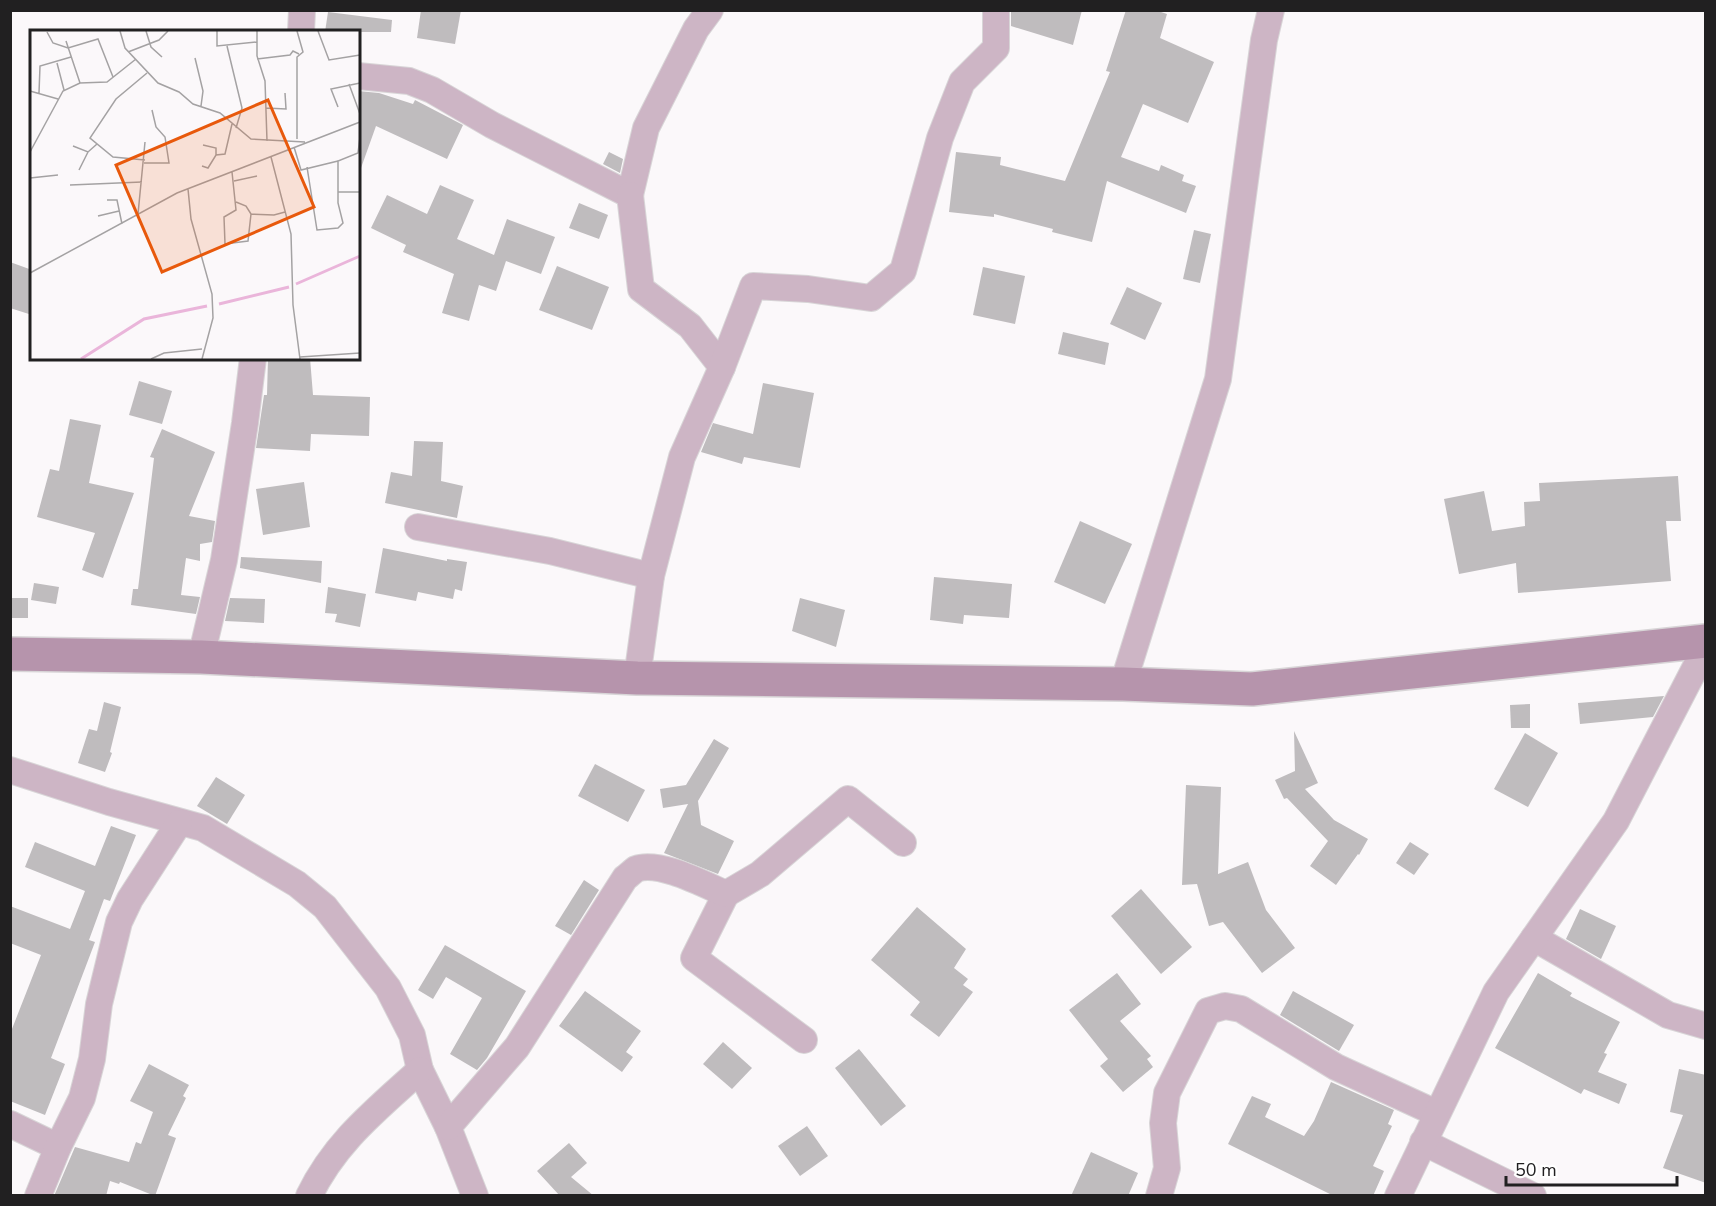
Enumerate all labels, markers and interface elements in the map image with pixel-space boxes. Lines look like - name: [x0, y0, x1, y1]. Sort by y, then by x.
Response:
- inset map: [30, 30, 360, 360]
- scale bar: [1506, 1149, 1677, 1187]
- text: 50 m: [1515, 1158, 1557, 1182]

